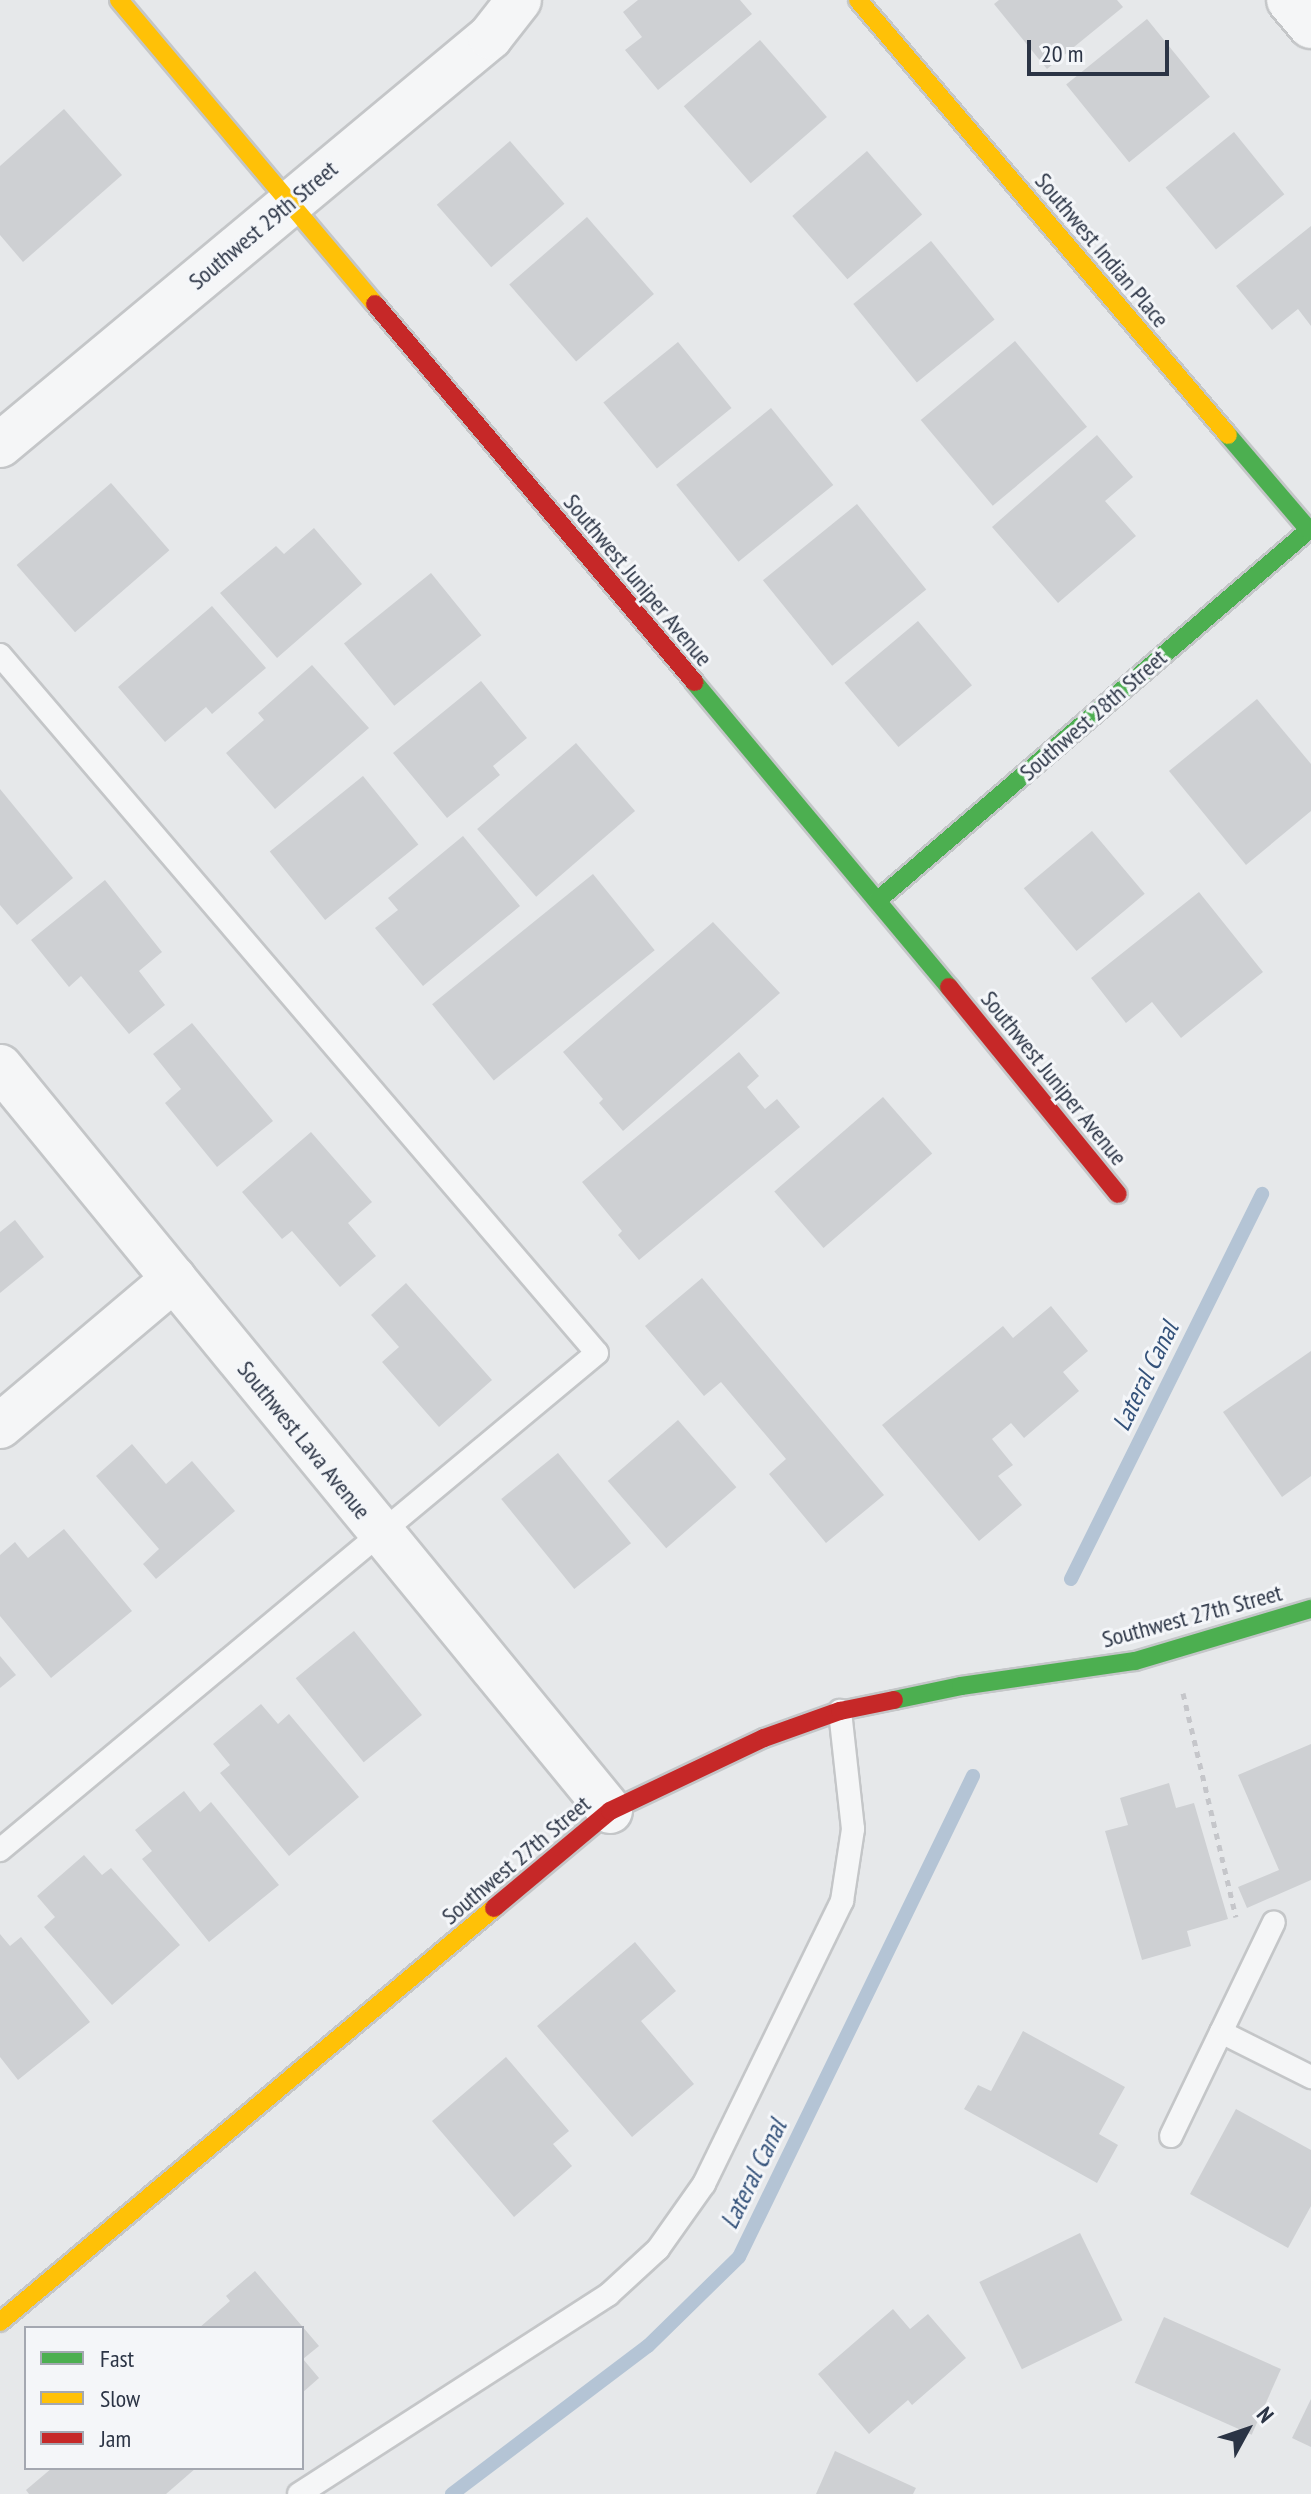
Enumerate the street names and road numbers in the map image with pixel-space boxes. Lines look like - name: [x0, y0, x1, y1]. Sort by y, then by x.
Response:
- street label: Southwest 29th Street: [183, 154, 343, 296]
- street label: Southwest Indian Place: [1029, 167, 1175, 333]
- street label: Southwest Juniper Avenue: [557, 488, 719, 672]
- street label: Southwest 28th Street: [1014, 643, 1172, 787]
- street label: Southwest Juniper Avenue: [975, 985, 1133, 1171]
- street label: Southwest Lava Avenue: [231, 1355, 377, 1525]
- street label: Southwest 27th Street: [1099, 1578, 1285, 1654]
- street label: Southwest 27th Street: [436, 1789, 596, 1931]

